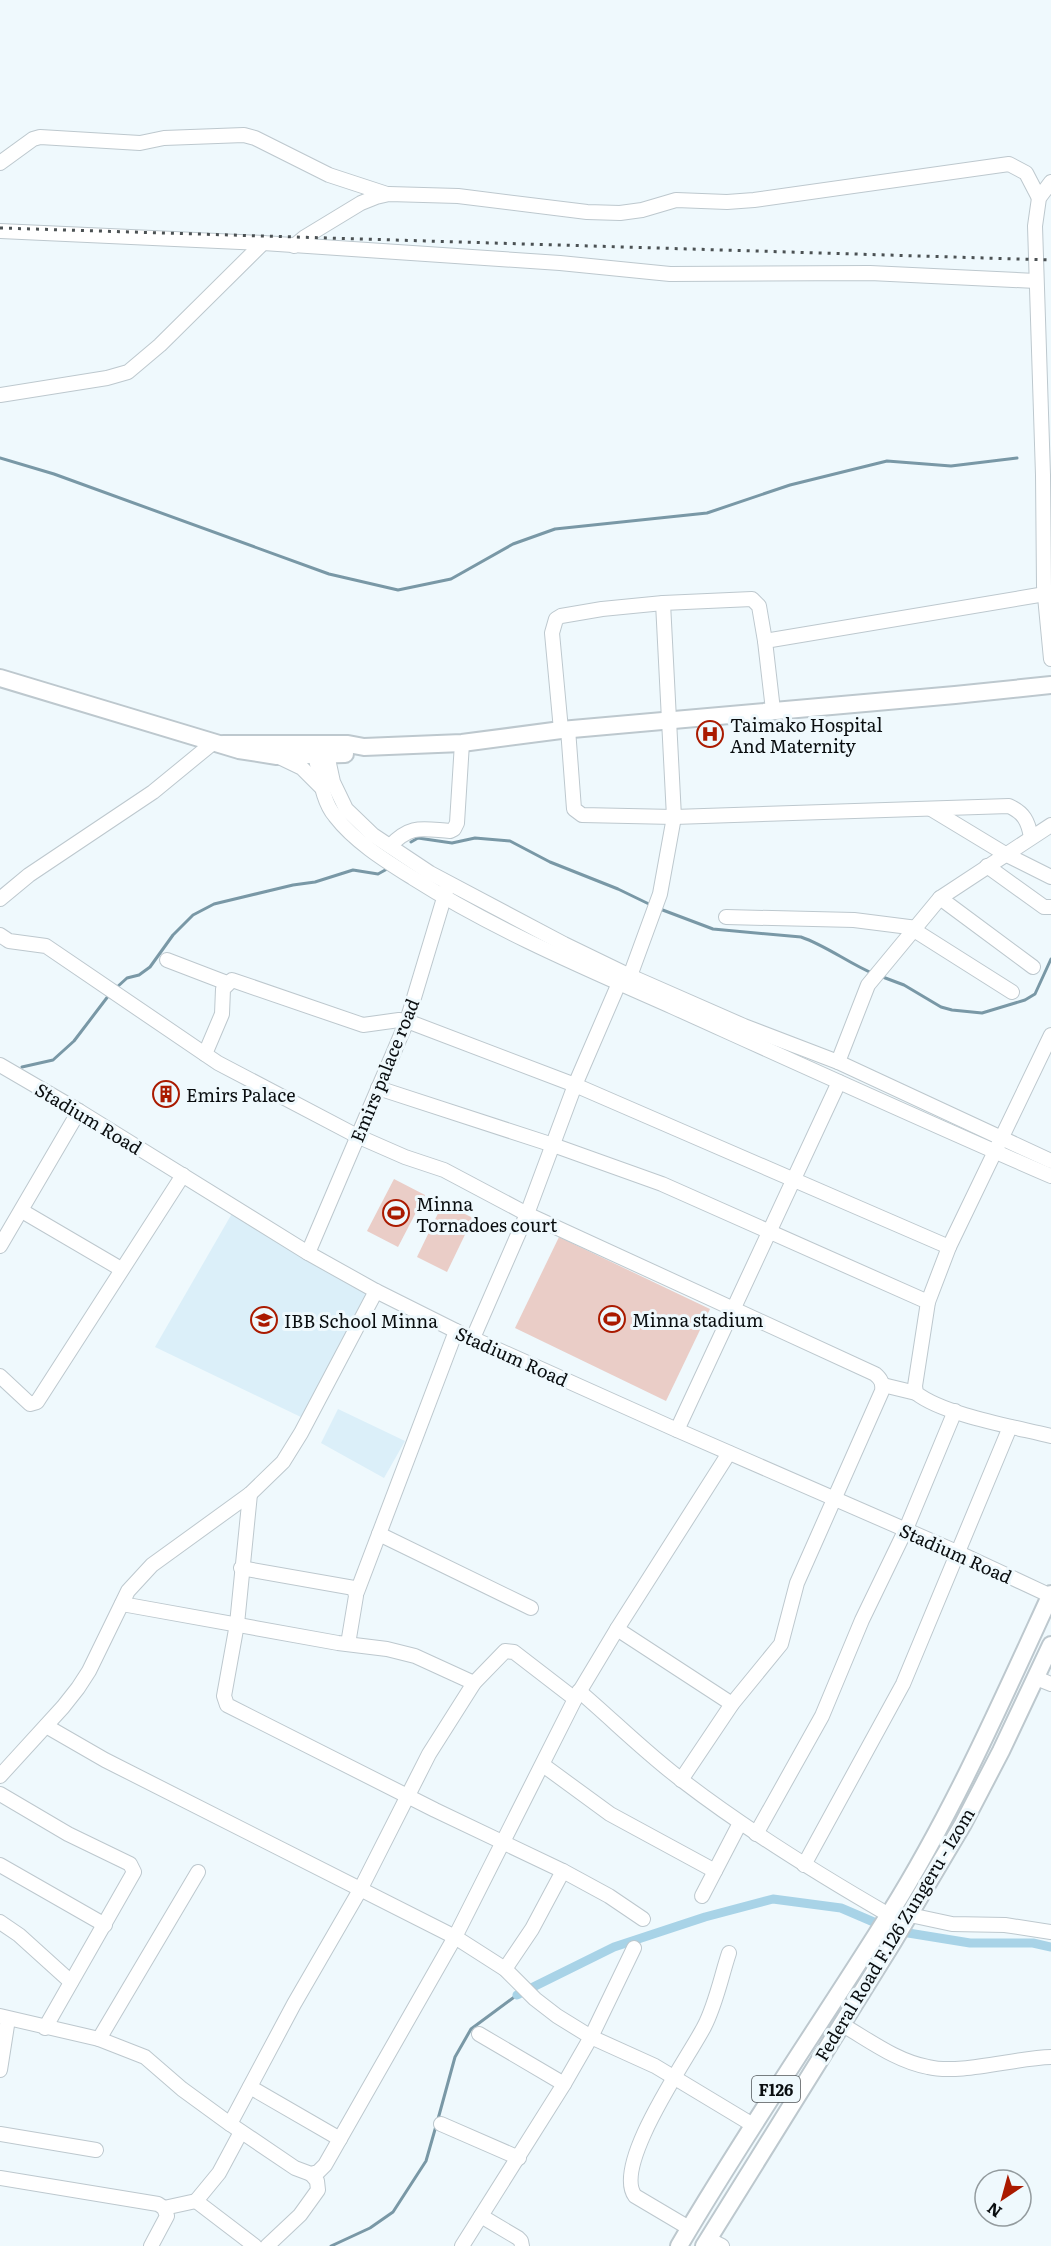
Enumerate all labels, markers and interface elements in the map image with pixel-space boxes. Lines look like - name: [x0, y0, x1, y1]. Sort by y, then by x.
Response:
- place label: Taimako Hospital And Maternity: [730, 711, 883, 759]
- hospital icon: Taimako Hospital And Maternity: [695, 719, 725, 749]
- street label: Emirs palace road: [343, 994, 425, 1146]
- street label: Stadium Road: [30, 1075, 148, 1161]
- building icon: Emirs Palace: [151, 1079, 181, 1109]
- place label: Emirs Palace: [186, 1081, 296, 1108]
- place label: Minna Tornadoes court: [416, 1190, 558, 1238]
- sports icon: Minna Tornadoes court: [381, 1198, 411, 1228]
- sports icon: Minna stadium: [597, 1304, 627, 1334]
- school or university icon: IBB School Minna: [249, 1305, 279, 1335]
- place label: Minna stadium: [632, 1306, 763, 1333]
- place label: IBB School Minna: [284, 1307, 438, 1334]
- street label: Stadium Road: [452, 1319, 572, 1393]
- street label: Stadium Road: [896, 1516, 1016, 1590]
- street label: Federal Road F.126 Zungeru - Izom: [807, 1802, 981, 2066]
- road number: F126: [752, 2076, 800, 2102]
- north arrow: [973, 2168, 1033, 2228]
- text: N: [981, 2197, 1006, 2225]

